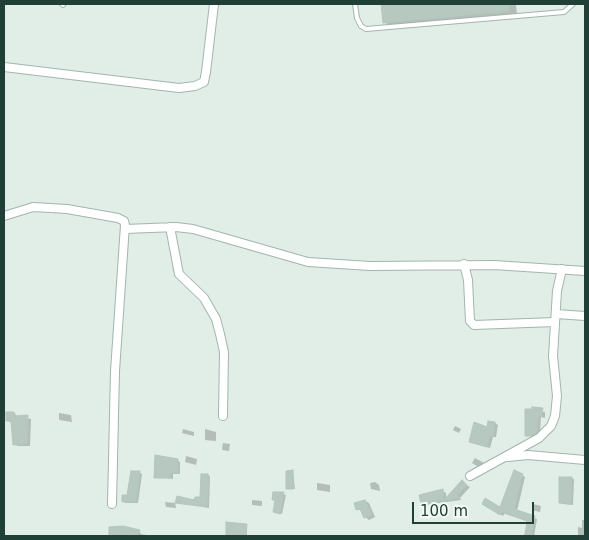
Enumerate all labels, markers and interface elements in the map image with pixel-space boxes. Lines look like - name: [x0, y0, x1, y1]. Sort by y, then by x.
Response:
- scale bar: [414, 492, 536, 524]
- text: 100 m: [420, 502, 468, 520]

